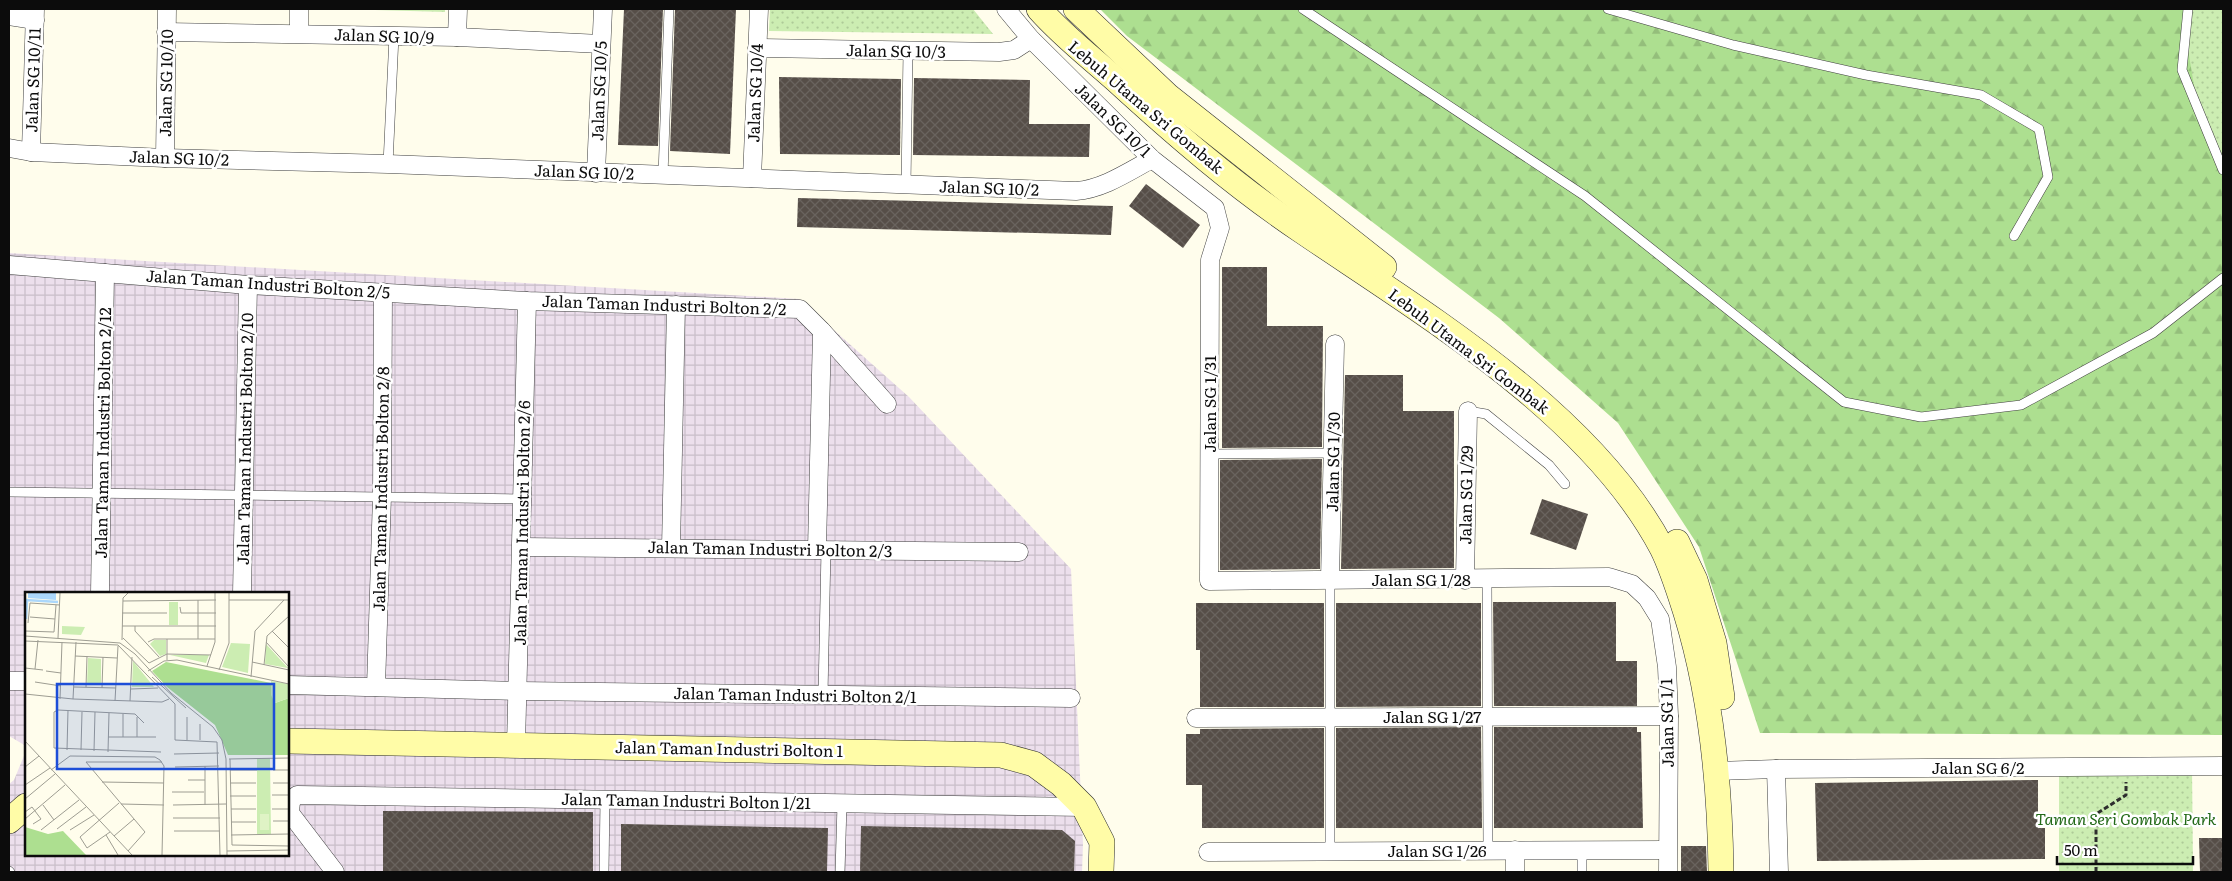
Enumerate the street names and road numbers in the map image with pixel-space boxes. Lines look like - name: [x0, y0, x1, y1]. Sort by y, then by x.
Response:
- street label: Jalan SG 10/9: [334, 21, 435, 49]
- street label: Jalan SG 10/11: [18, 27, 46, 133]
- street label: Jalan SG 10/10: [152, 29, 178, 137]
- street label: Lebuh Utama Sri Gombak: [1064, 34, 1230, 179]
- street label: Jalan SG 10/3: [846, 37, 946, 63]
- street label: Jalan SG 10/5: [584, 41, 612, 141]
- street label: Jalan SG 10/4: [740, 43, 768, 143]
- street label: Jalan SG 10/1: [1070, 76, 1158, 162]
- street label: Jalan SG 10/2: [129, 143, 229, 171]
- street label: Jalan SG 10/2: [534, 157, 634, 185]
- street label: Jalan SG 10/2: [939, 173, 1039, 201]
- street label: Jalan Taman Industri Bolton 2/5: [145, 262, 391, 304]
- street label: Lebuh Utama Sri Gombak: [1384, 282, 1555, 419]
- street label: Jalan Taman Industri Bolton 2/2: [541, 288, 787, 320]
- street label: Jalan Taman Industri Bolton 2/12: [88, 307, 116, 559]
- street label: Jalan Taman Industri Bolton 2/10: [230, 313, 258, 565]
- street label: Jalan SG 1/31: [1197, 355, 1221, 453]
- street label: Jalan Taman Industri Bolton 2/8: [366, 366, 394, 612]
- street label: Jalan Taman Industri Bolton 2/6: [507, 400, 535, 646]
- street label: Jalan SG 1/30: [1319, 412, 1345, 512]
- street label: Jalan SG 1/29: [1452, 445, 1478, 545]
- street label: Jalan Taman Industri Bolton 2/3: [647, 534, 893, 562]
- street label: Jalan SG 1/28: [1371, 567, 1471, 591]
- street label: Jalan SG 1/1: [1653, 678, 1679, 768]
- street label: Jalan Taman Industri Bolton 2/1: [673, 680, 917, 708]
- street label: Jalan SG 1/27: [1383, 704, 1481, 728]
- street label: Jalan Taman Industri Bolton 1: [615, 734, 844, 762]
- street label: Jalan SG 6/2: [1932, 755, 2024, 779]
- street label: Jalan Taman Industri Bolton 1/21: [561, 786, 812, 814]
- street label: Jalan SG 1/26: [1387, 838, 1487, 862]

